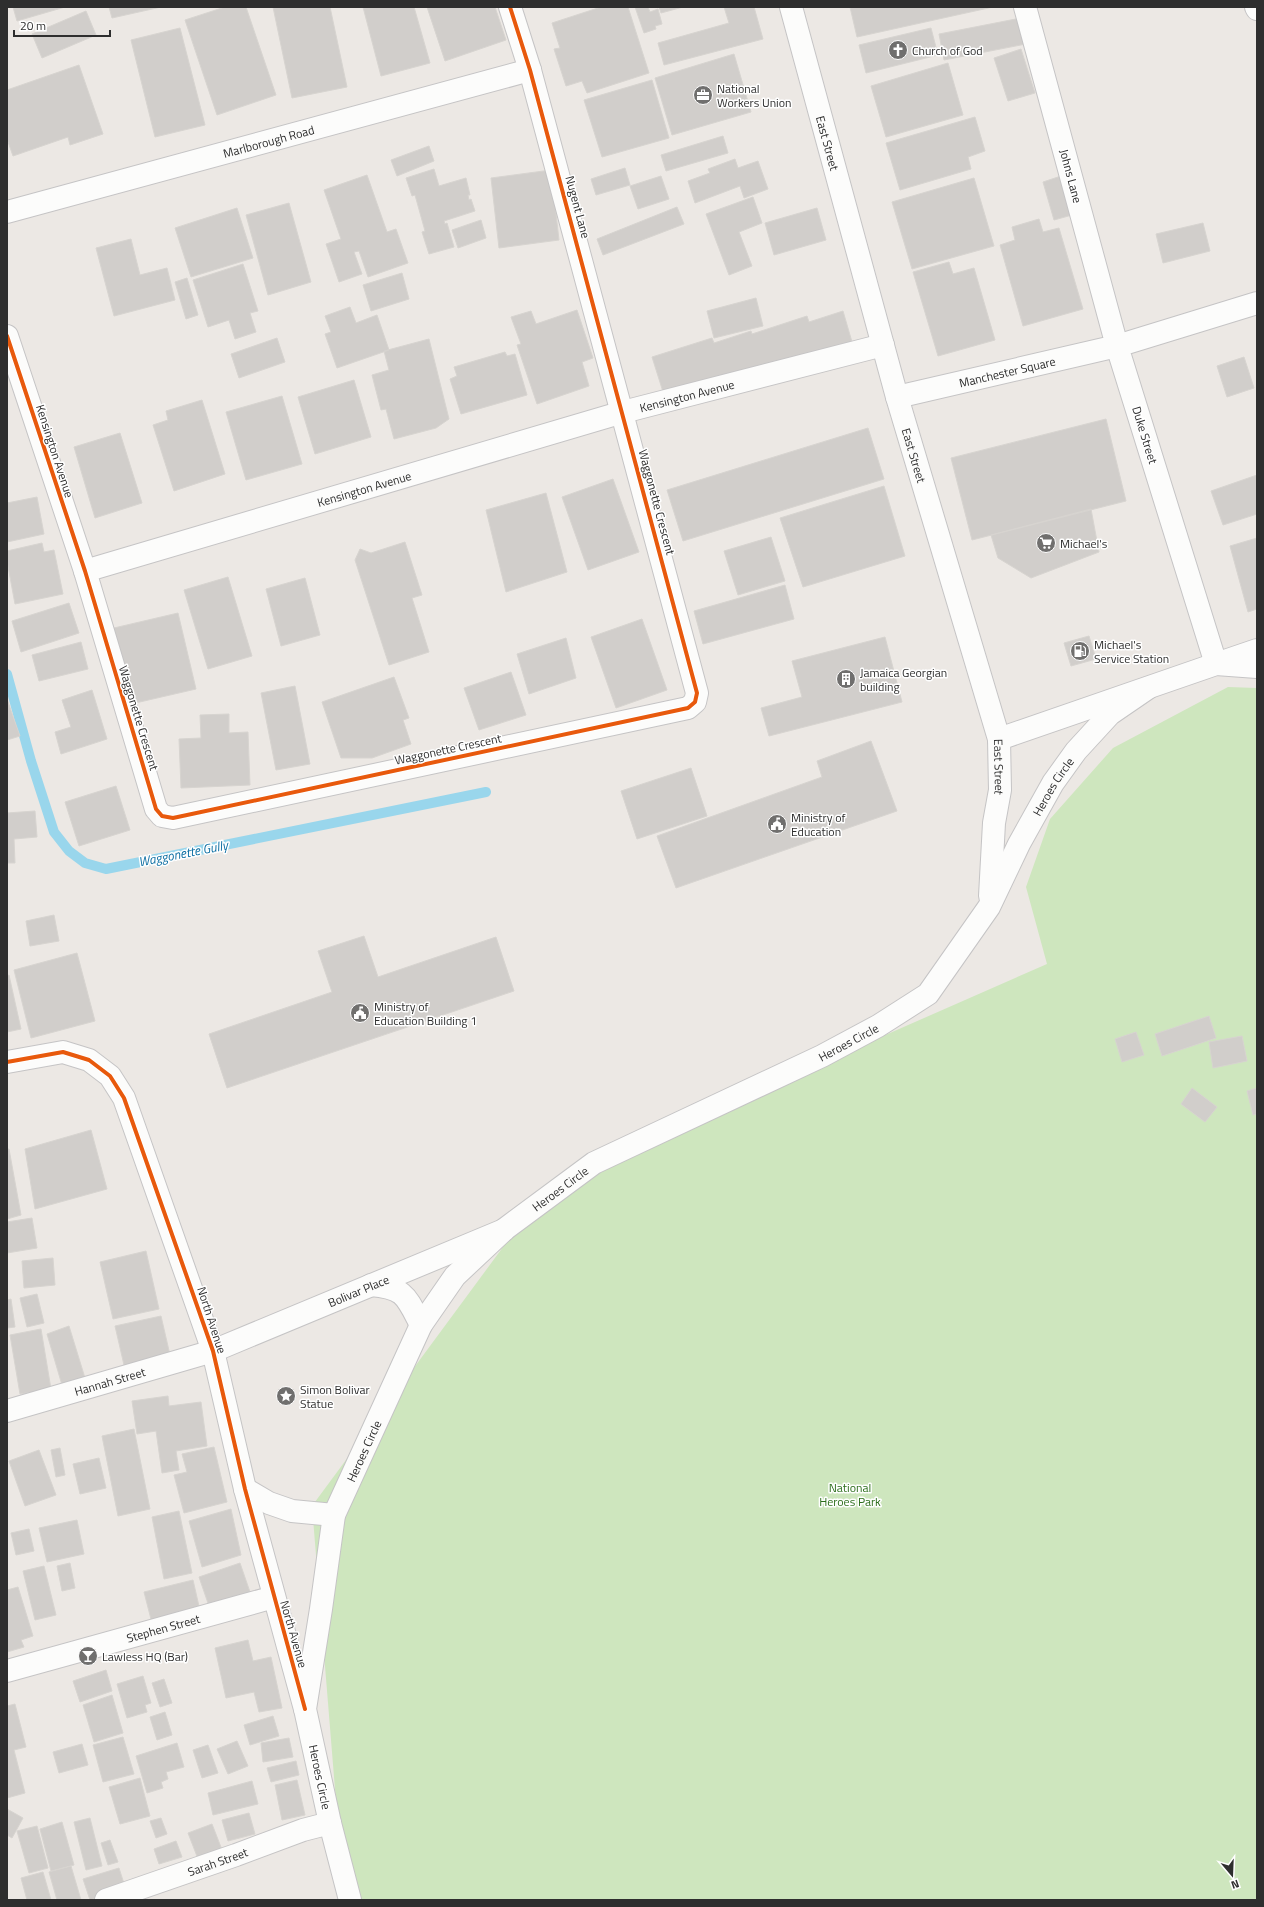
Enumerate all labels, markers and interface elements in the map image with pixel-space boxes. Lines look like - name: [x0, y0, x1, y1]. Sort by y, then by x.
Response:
- scale bar: [14, 12, 110, 38]
- text: 20 m: [20, 16, 46, 35]
- church icon: Church of God: [887, 39, 909, 61]
- place label: Church of God: [912, 41, 983, 60]
- place label: National Workers Union: [717, 79, 792, 112]
- office icon: National Workers Union: [692, 84, 714, 106]
- street label: East Street: [811, 114, 845, 173]
- street label: Marlborough Road: [221, 120, 316, 162]
- street label: Johns Lane: [1055, 147, 1087, 205]
- street label: Nugent Lane: [561, 174, 595, 240]
- street label: Manchester Square: [957, 351, 1057, 392]
- street label: Kensington Avenue: [637, 374, 736, 417]
- street label: Kensington Avenue: [31, 402, 79, 500]
- street label: Duke Street: [1127, 404, 1163, 467]
- street label: East Street: [897, 426, 932, 486]
- street label: Waggonette Crescent: [634, 447, 680, 558]
- street label: Kensington Avenue: [315, 466, 413, 511]
- supermarket icon: Michael's: [1035, 532, 1057, 554]
- place label: Michael's: [1060, 534, 1108, 553]
- place label: Michael's Service Station: [1094, 635, 1169, 668]
- fuel station icon: Michael's Service Station: [1069, 640, 1091, 662]
- street label: Waggonette Crescent: [114, 663, 164, 774]
- place label: Jamaica Georgian building: [860, 663, 947, 696]
- building icon: Jamaica Georgian building: [835, 668, 857, 690]
- street label: Waggonette Crescent: [393, 728, 504, 770]
- street label: East Street: [990, 739, 1010, 797]
- street label: Heroes Circle: [1027, 753, 1078, 819]
- place label: Ministry of Education: [791, 808, 845, 841]
- public building icon: Ministry of Education: [766, 813, 788, 835]
- water label: Waggonette Gully: [137, 834, 231, 871]
- place label: Ministry of Education Building 1: [374, 997, 477, 1030]
- public building icon: Ministry of Education Building 1: [349, 1002, 371, 1024]
- street label: Heroes Circle: [815, 1018, 882, 1066]
- street label: Heroes Circle: [528, 1161, 592, 1216]
- street label: Bolivar Place: [325, 1269, 392, 1312]
- street label: North Avenue: [192, 1284, 232, 1356]
- street label: Hannah Street: [72, 1362, 148, 1400]
- place label: Simon Bolivar Statue: [300, 1380, 370, 1413]
- place icon: Simon Bolivar Statue: [275, 1385, 297, 1407]
- street label: Heroes Circle: [341, 1417, 386, 1485]
- park label: National Heroes Park: [819, 1478, 881, 1511]
- street label: North Avenue: [275, 1598, 313, 1670]
- street label: Stephen Street: [124, 1608, 203, 1647]
- bar icon: Lawless HQ (Bar): [77, 1645, 99, 1667]
- place label: Lawless HQ (Bar): [102, 1647, 188, 1666]
- street label: Heroes Circle: [304, 1743, 336, 1811]
- street label: Sarah Street: [185, 1842, 251, 1881]
- north arrow: [1212, 1855, 1252, 1895]
- text: N: [1229, 1876, 1241, 1893]

